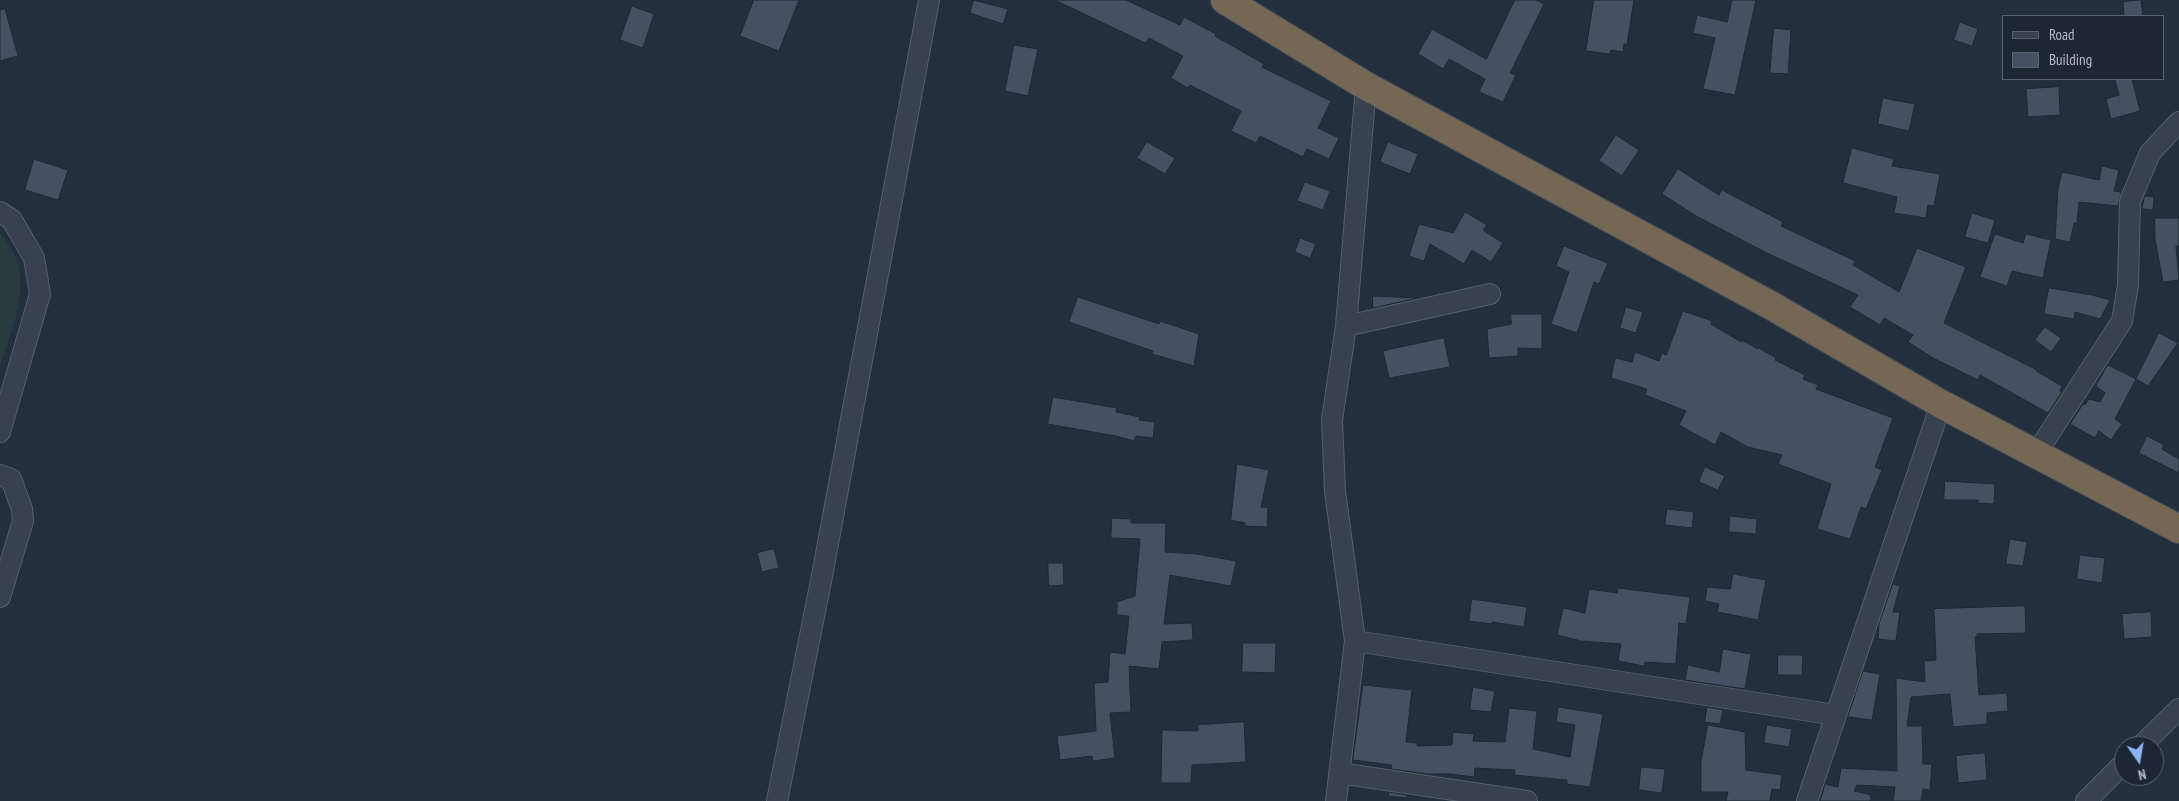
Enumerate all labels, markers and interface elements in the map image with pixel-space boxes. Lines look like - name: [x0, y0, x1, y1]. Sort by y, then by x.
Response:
- legend: [2002, 15, 2164, 80]
- text: Road: [2049, 25, 2075, 44]
- text: Building: [2049, 50, 2092, 69]
- north arrow: [2114, 736, 2164, 786]
- text: N: [2136, 765, 2148, 784]

